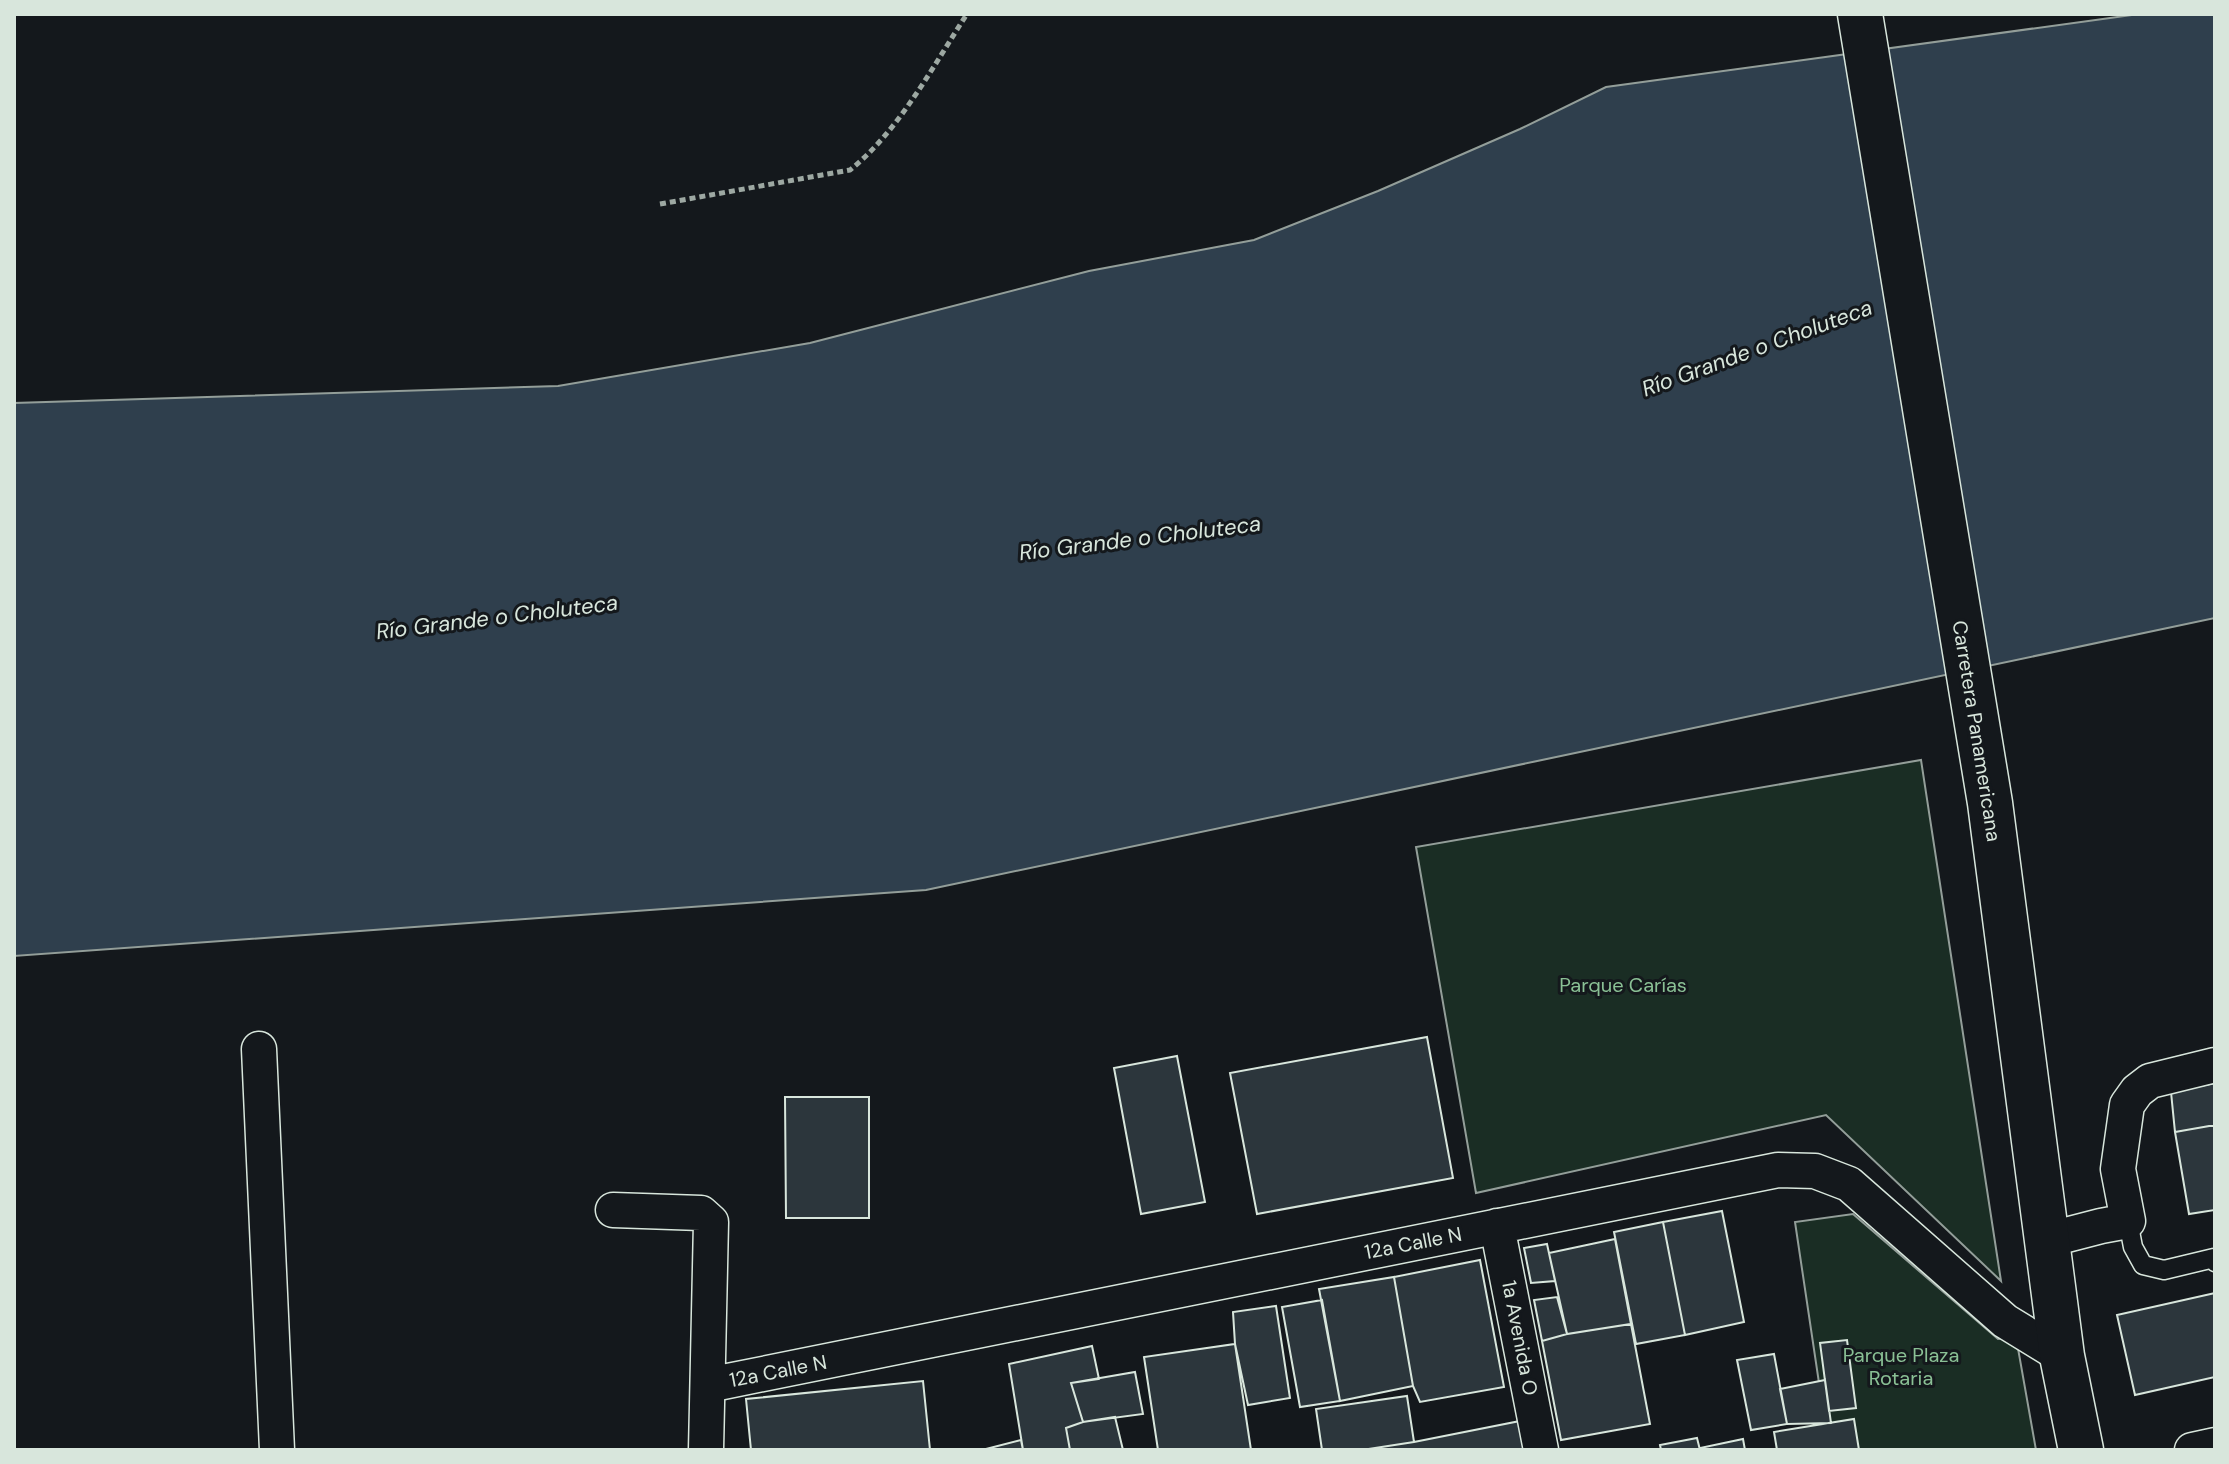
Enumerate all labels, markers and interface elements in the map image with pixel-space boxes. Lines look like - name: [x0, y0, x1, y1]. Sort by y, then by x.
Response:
- water label: Río Grande o Choluteca: [1638, 293, 1876, 403]
- water label: Río Grande o Choluteca: [1017, 509, 1263, 567]
- water label: Río Grande o Choluteca: [374, 588, 620, 646]
- street label: Carretera Panamericana: [1947, 619, 2007, 843]
- park label: Parque Carías: [1559, 972, 1687, 998]
- street label: 12a Calle N: [1362, 1221, 1464, 1265]
- street label: 1a Avenida O: [1496, 1278, 1544, 1398]
- park label: Parque Plaza Rotaria: [1843, 1342, 1959, 1391]
- street label: 12a Calle N: [727, 1349, 829, 1393]

